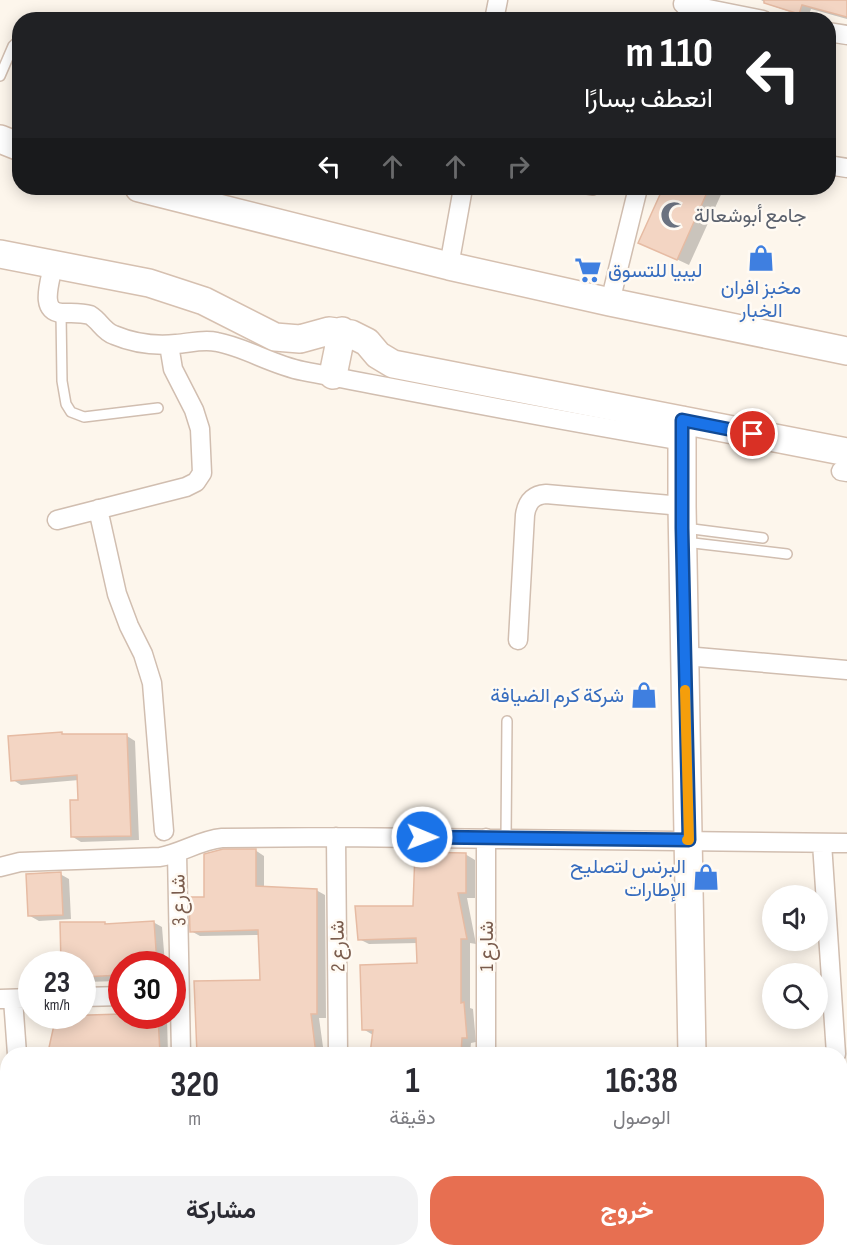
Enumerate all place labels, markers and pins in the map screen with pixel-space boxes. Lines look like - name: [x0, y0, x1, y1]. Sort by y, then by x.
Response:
- mosque icon: جامع أبوشعالة: [659, 200, 689, 230]
- place label: جامع أبوشعالة: [694, 204, 807, 229]
- shop icon: مخبز افران الخبار: [746, 243, 776, 273]
- supermarket icon: ليبيا للتسوق: [573, 255, 603, 285]
- place label: ليبيا للتسوق: [608, 259, 703, 283]
- place label: مخبز افران الخبار: [721, 276, 801, 323]
- pin: [727, 408, 778, 459]
- shop icon: شركة كرم الضيافة: [629, 680, 659, 710]
- place label: شركة كرم الضيافة: [490, 684, 624, 708]
- place label: البرنس لتصليح الإطارات: [570, 855, 686, 902]
- shop icon: البرنس لتصليح الإطارات: [691, 862, 721, 892]

